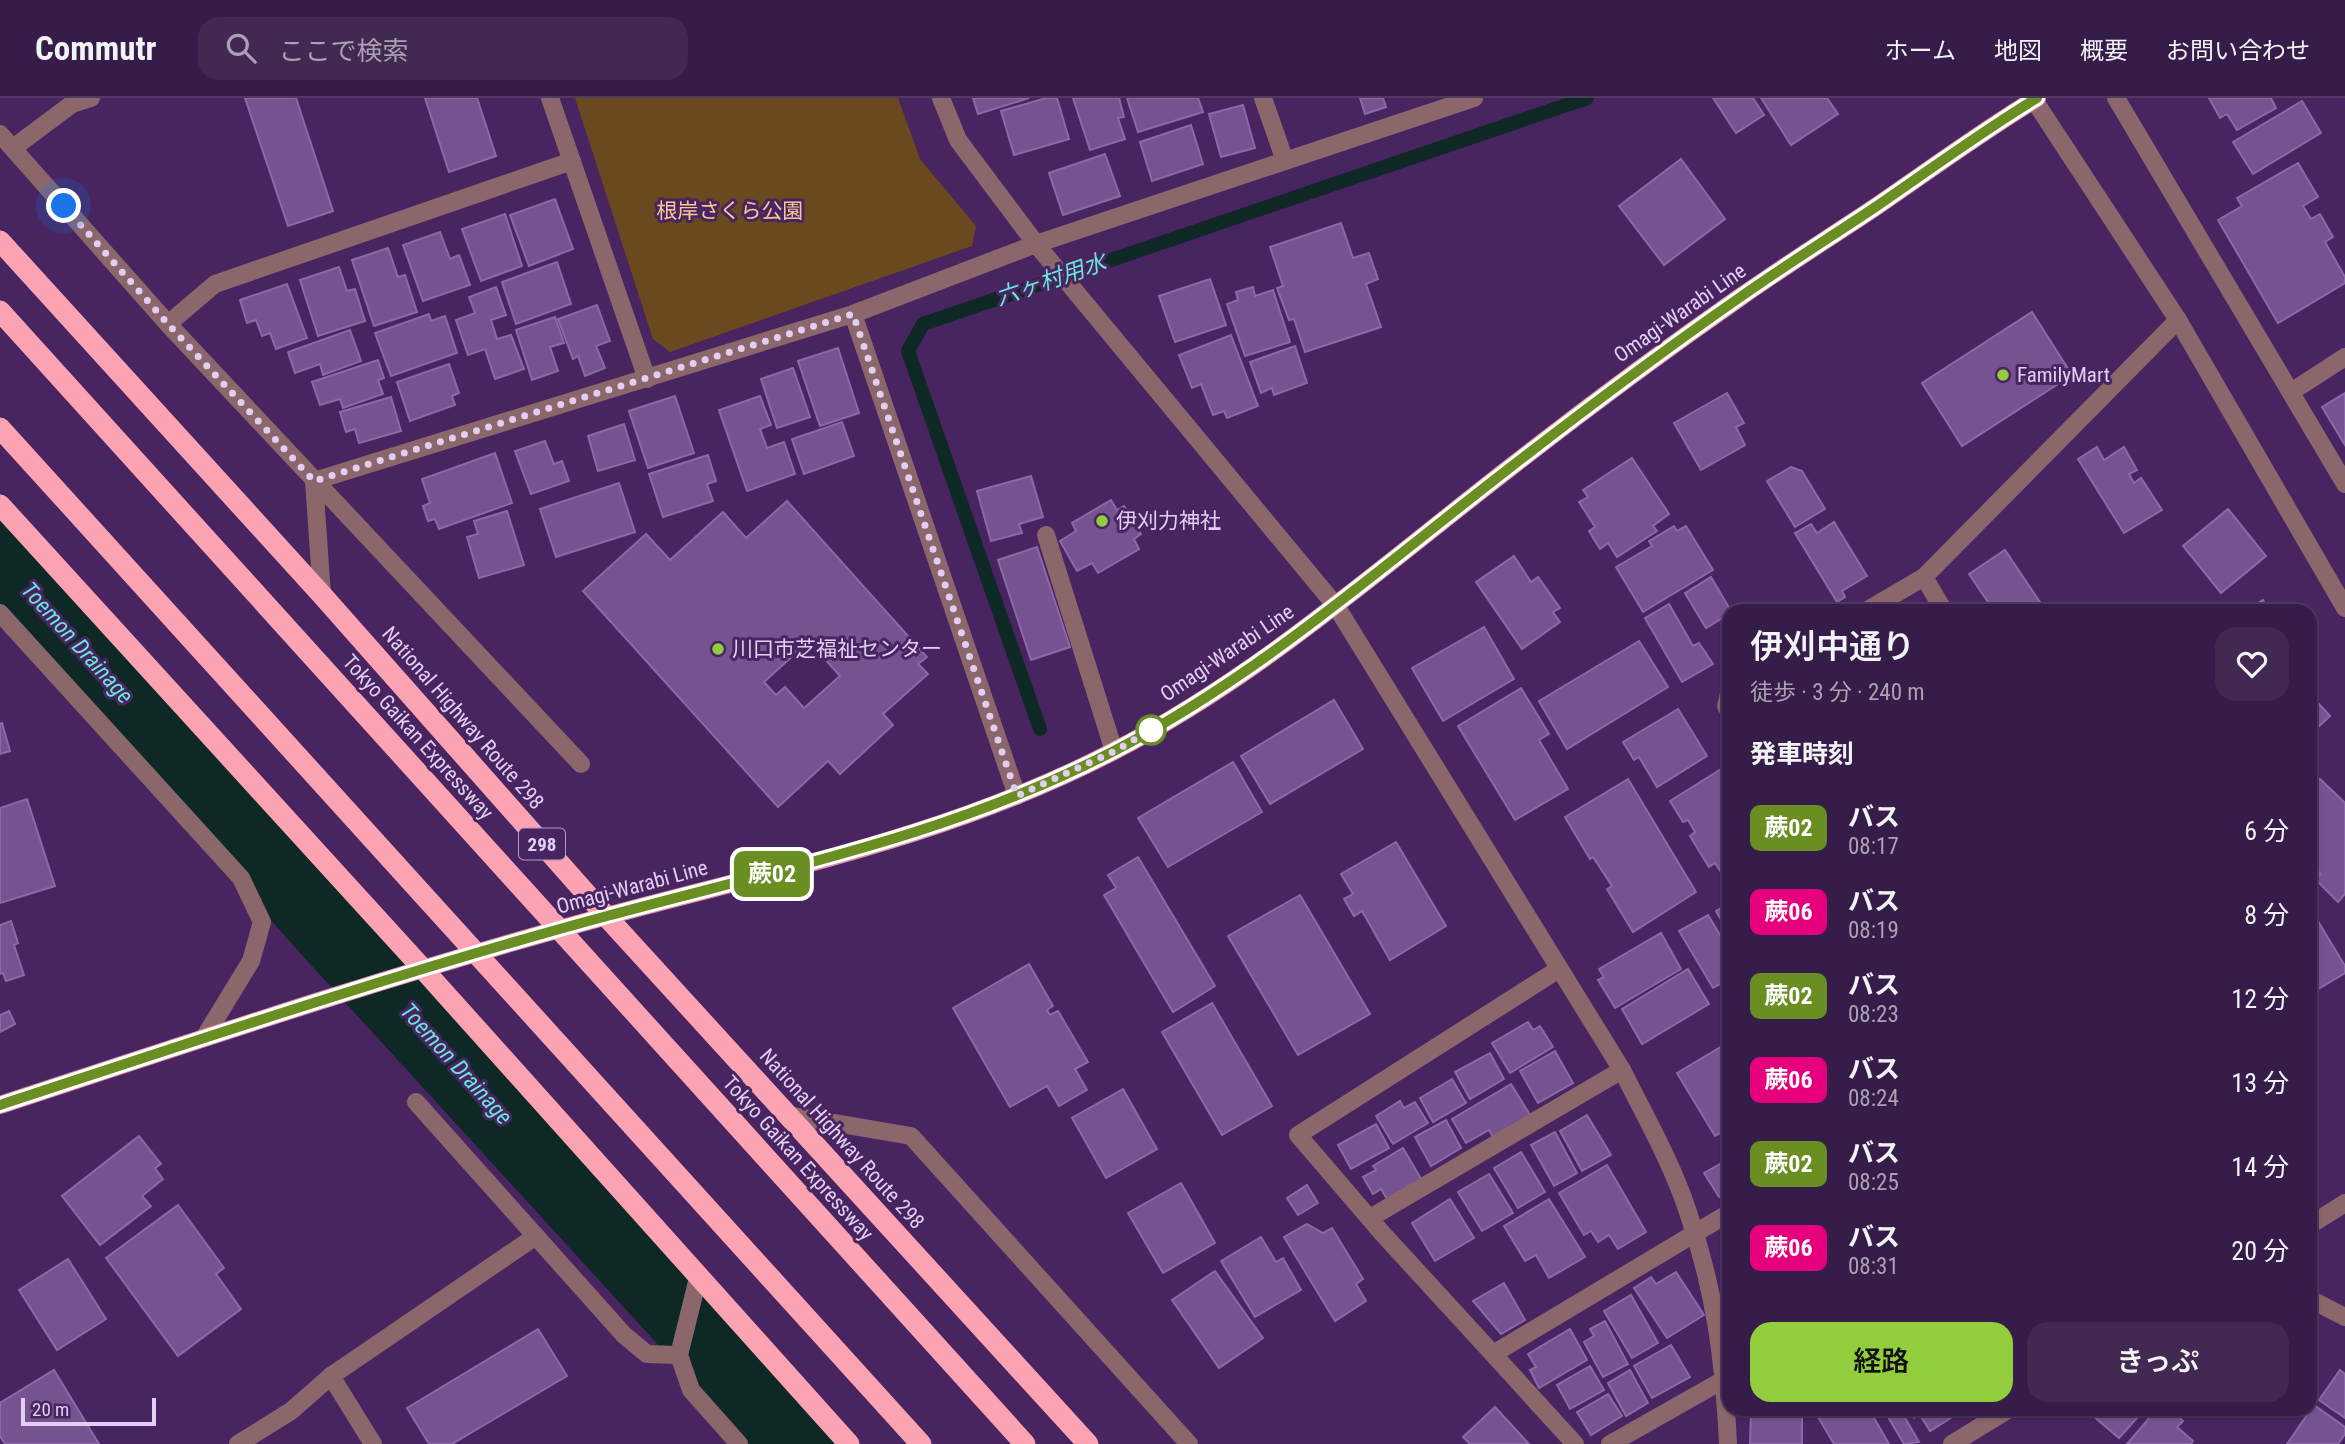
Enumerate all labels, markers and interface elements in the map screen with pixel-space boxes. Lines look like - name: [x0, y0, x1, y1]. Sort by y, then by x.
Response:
- search box: [198, 17, 688, 80]
- text: Commutr: [35, 29, 156, 68]
- icon: search: [222, 29, 260, 67]
- text: ここで検索: [278, 36, 408, 66]
- text: ホーム: [1885, 37, 1956, 65]
- text: 地図: [1994, 37, 2042, 65]
- text: 概要: [2080, 37, 2128, 65]
- text: お問い合わせ: [2166, 37, 2310, 65]
- your location: [46, 188, 81, 223]
- park label: 根岸さくら公園: [657, 199, 804, 223]
- water label: 六ヶ村用水: [992, 248, 1113, 311]
- street label: Omagi-Warabi Line: [1609, 258, 1751, 367]
- place label: FamilyMart: [2017, 363, 2110, 387]
- marker: FamilyMart: [1995, 367, 2011, 383]
- place label: 伊刈力神社: [1116, 509, 1221, 533]
- marker: 伊刈力神社: [1094, 513, 1110, 529]
- water label: Toemon Drainage: [15, 577, 139, 709]
- street label: Omagi-Warabi Line: [1156, 600, 1298, 706]
- street label: National Highway Route 298: [377, 622, 549, 814]
- text: 伊刈中通り: [1750, 627, 1915, 666]
- button: heart: [2215, 627, 2289, 701]
- place label: 川口市芝福祉センター: [732, 637, 942, 661]
- marker: 川口市芝福祉センター: [710, 641, 726, 657]
- street label: Tokyo Gaikan Expressway: [338, 650, 498, 824]
- text: 徒歩 · 3 分 · 240 m: [1750, 679, 1925, 706]
- unlabelled marker: [1136, 715, 1166, 745]
- text: 発車時刻: [1750, 739, 1854, 769]
- text: バス: [1848, 802, 1900, 832]
- text: 蕨02: [1764, 814, 1813, 842]
- text: 6 分: [2244, 816, 2289, 846]
- road number: 298: [519, 828, 565, 860]
- text: 08:17: [1848, 833, 1899, 860]
- line badge: 蕨02: [732, 851, 812, 897]
- street label: Omagi-Warabi Line: [554, 855, 710, 919]
- text: 蕨02: [748, 860, 796, 888]
- text: バス: [1848, 886, 1900, 916]
- text: 蕨06: [1764, 898, 1813, 926]
- text: 8 分: [2244, 900, 2289, 930]
- text: 08:19: [1848, 917, 1899, 944]
- text: バス: [1848, 970, 1900, 1000]
- text: 蕨02: [1764, 982, 1813, 1010]
- text: 12 分: [2231, 984, 2289, 1014]
- water label: Toemon Drainage: [394, 998, 518, 1130]
- text: 08:23: [1848, 1001, 1899, 1028]
- street label: National Highway Route 298: [755, 1044, 929, 1234]
- text: バス: [1848, 1054, 1900, 1084]
- text: 蕨06: [1764, 1066, 1813, 1094]
- text: 13 分: [2231, 1068, 2289, 1098]
- street label: Tokyo Gaikan Expressway: [718, 1071, 878, 1245]
- text: 08:24: [1848, 1085, 1899, 1112]
- text: バス: [1848, 1138, 1900, 1168]
- text: 蕨02: [1764, 1150, 1813, 1178]
- text: 14 分: [2231, 1152, 2289, 1182]
- text: 08:25: [1848, 1169, 1899, 1196]
- text: バス: [1848, 1222, 1900, 1252]
- text: 蕨06: [1764, 1234, 1813, 1262]
- text: 20 分: [2231, 1236, 2289, 1266]
- text: 08:31: [1848, 1253, 1899, 1280]
- button: 経路: [1750, 1322, 2013, 1402]
- button: きっぷ: [2027, 1322, 2289, 1402]
- scale bar: [21, 1395, 156, 1427]
- text: 20 m: [32, 1398, 69, 1421]

